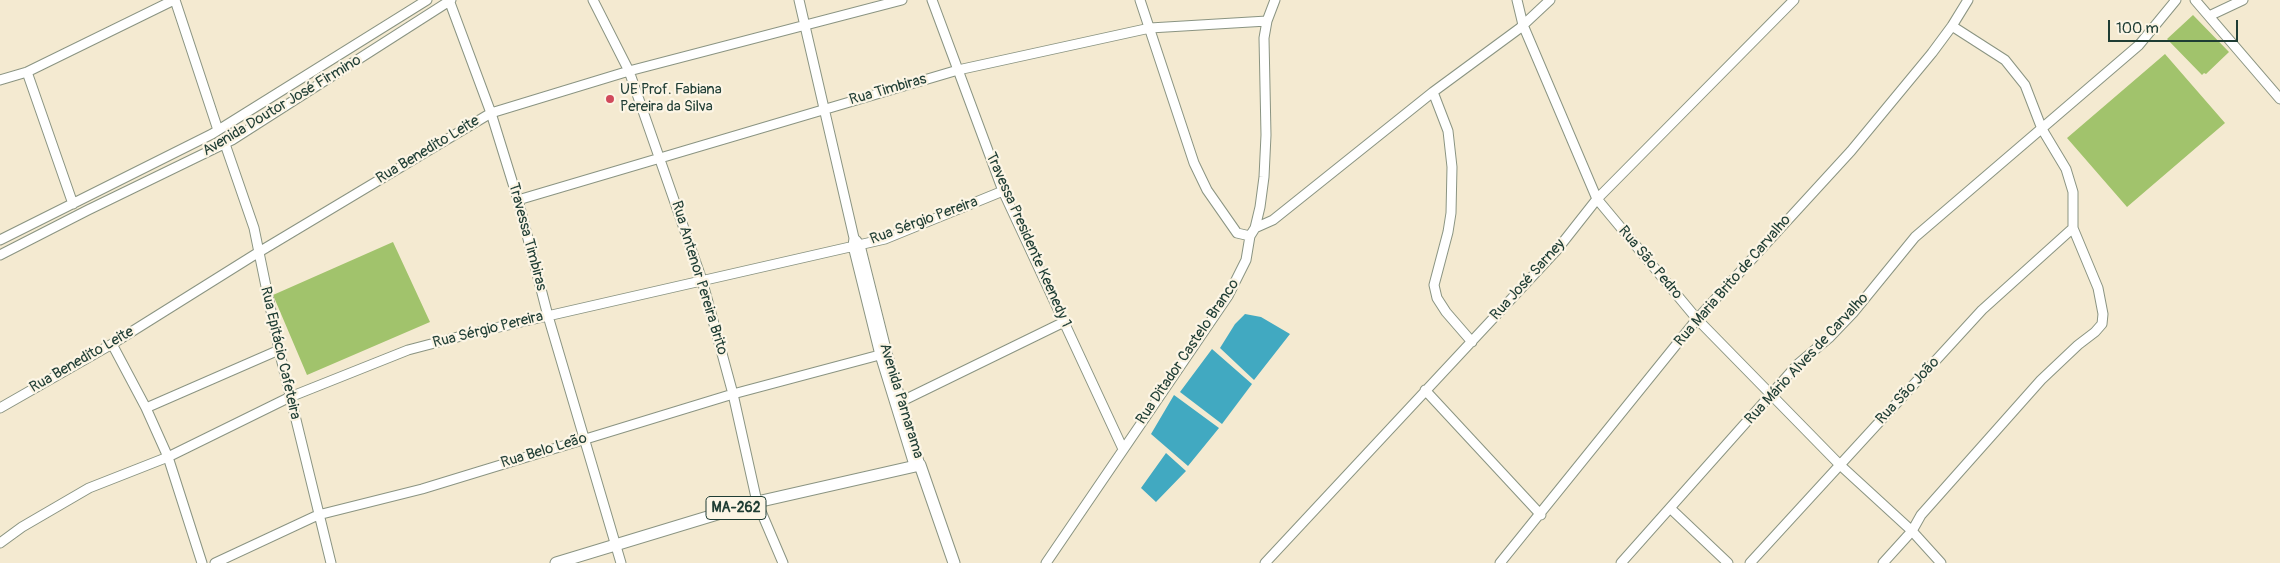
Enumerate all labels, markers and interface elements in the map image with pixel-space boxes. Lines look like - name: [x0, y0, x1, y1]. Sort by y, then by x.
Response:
- scale bar: [2110, 10, 2240, 42]
- text: 100 m: [2116, 19, 2159, 38]
- street label: Avenida Doutor José Firmino: [199, 51, 365, 161]
- street label: Rua Timbiras: [847, 70, 929, 110]
- place label: UE Prof. Fabiana Pereira da Silva: [620, 81, 722, 116]
- marker: UE Prof. Fabiana Pereira da Silva: [604, 93, 616, 105]
- street label: Rua Benedito Leite: [373, 112, 483, 188]
- street label: Travessa Presidente Keenedy 1: [981, 150, 1075, 330]
- street label: Travessa Timbiras: [504, 181, 550, 293]
- street label: Rua Sérgio Pereira: [868, 193, 980, 249]
- street label: Rua Antenor Pereira Brito: [667, 199, 731, 357]
- street label: Rua Maria Brito de Carvalho: [1671, 212, 1795, 350]
- street label: Rua São Pedro: [1614, 223, 1686, 303]
- street label: Rua José Sarney: [1487, 236, 1569, 324]
- street label: Rua Ditador Castelo Branco: [1133, 276, 1243, 428]
- street label: Rua Epitácio Cafeteira: [256, 285, 304, 421]
- street label: Rua Mário Alves de Carvalho: [1741, 290, 1873, 428]
- street label: Rua Sérgio Pereira: [431, 308, 545, 352]
- street label: Rua Benedito Leite: [27, 323, 137, 397]
- street label: Avenida Parnarama: [875, 341, 927, 461]
- street label: Rua São João: [1872, 354, 1944, 428]
- street label: Rua Belo Leão: [499, 429, 589, 473]
- road number: MA-262: [706, 496, 766, 520]

